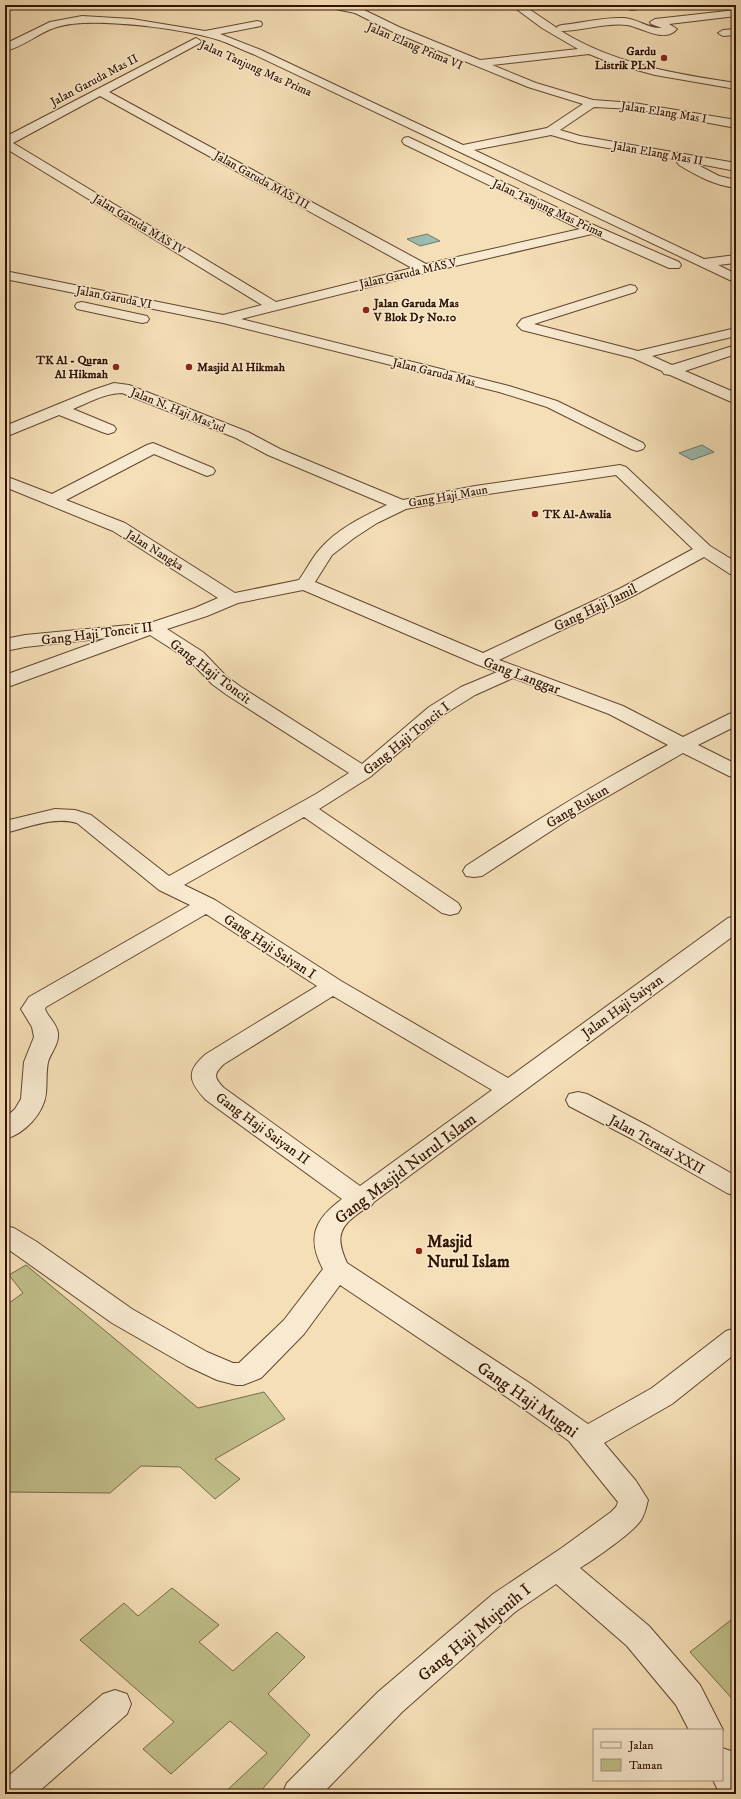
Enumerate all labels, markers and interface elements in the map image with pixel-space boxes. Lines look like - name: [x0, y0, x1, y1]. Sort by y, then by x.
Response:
- street label: Jalan Elang Prima VI: [364, 19, 465, 73]
- street label: Jalan Tanjung Mas Prima: [196, 37, 315, 100]
- place label: Gardu Listrik PLN: [595, 44, 656, 73]
- street label: Jalan Garuda Mas II: [47, 51, 141, 110]
- marker: Gardu Listrik PLN: [659, 53, 669, 63]
- street label: Jalan Elang Mas I: [619, 98, 708, 127]
- street label: Jalan Elang Mas II: [611, 138, 704, 169]
- street label: Jalan Garuda MAS III: [210, 147, 312, 213]
- street label: Jalan Tanjung Mas Prima: [489, 176, 607, 241]
- street label: Jalan Garuda MAS IV: [89, 191, 188, 258]
- street label: Jalan Garuda MAS V: [357, 255, 459, 292]
- street label: Jalan Garuda VI: [74, 283, 153, 312]
- place label: Jalan Garuda Mas V Blok D5 No.10: [372, 296, 459, 325]
- marker: Jalan Garuda Mas V Blok D5 No.10: [361, 305, 371, 315]
- place label: TK Al - Quran Al Hikmah: [35, 353, 109, 382]
- street label: Jalan Garuda Mas: [390, 355, 477, 390]
- place label: Masjid Al Hikmah: [197, 360, 286, 375]
- marker: TK Al - Quran Al Hikmah: [111, 362, 121, 372]
- marker: Masjid Al Hikmah: [184, 362, 194, 372]
- street label: Jalan N. Haji Mas'ud: [127, 384, 227, 436]
- street label: Gang Haji Maun: [407, 482, 489, 511]
- place label: TK Al-Awalia: [542, 507, 612, 522]
- marker: TK Al-Awalia: [530, 509, 540, 519]
- street label: Jalan Nangka: [122, 526, 187, 574]
- street label: Gang Haji Jamil: [551, 580, 641, 636]
- street label: Gang Haji Toncit II: [40, 618, 154, 650]
- street label: Gang Haji Toncit: [166, 635, 255, 709]
- street label: Gang Langgar: [481, 653, 563, 699]
- street label: Gang Haji Toncit I: [360, 698, 454, 779]
- street label: Gang Rukun: [543, 781, 613, 833]
- street label: Gang Haji Saiyan I: [220, 910, 319, 983]
- street label: Jalan Haji Saiyan: [577, 971, 667, 1044]
- street label: Gang Haji Saiyan II: [212, 1089, 313, 1169]
- street label: Gang Masjid Nurul Islam: [330, 1108, 481, 1229]
- street label: Jalan Teratai XXII: [604, 1110, 708, 1179]
- place label: Masjid Nurul Islam: [427, 1231, 510, 1273]
- marker: Masjid Nurul Islam: [414, 1246, 424, 1256]
- street label: Gang Haji Mugni: [473, 1357, 582, 1443]
- street label: Gang Haji Mujenih I: [414, 1579, 536, 1686]
- legend: [593, 1729, 723, 1781]
- text: Jalan: [628, 1738, 654, 1753]
- text: Taman: [629, 1758, 663, 1773]

